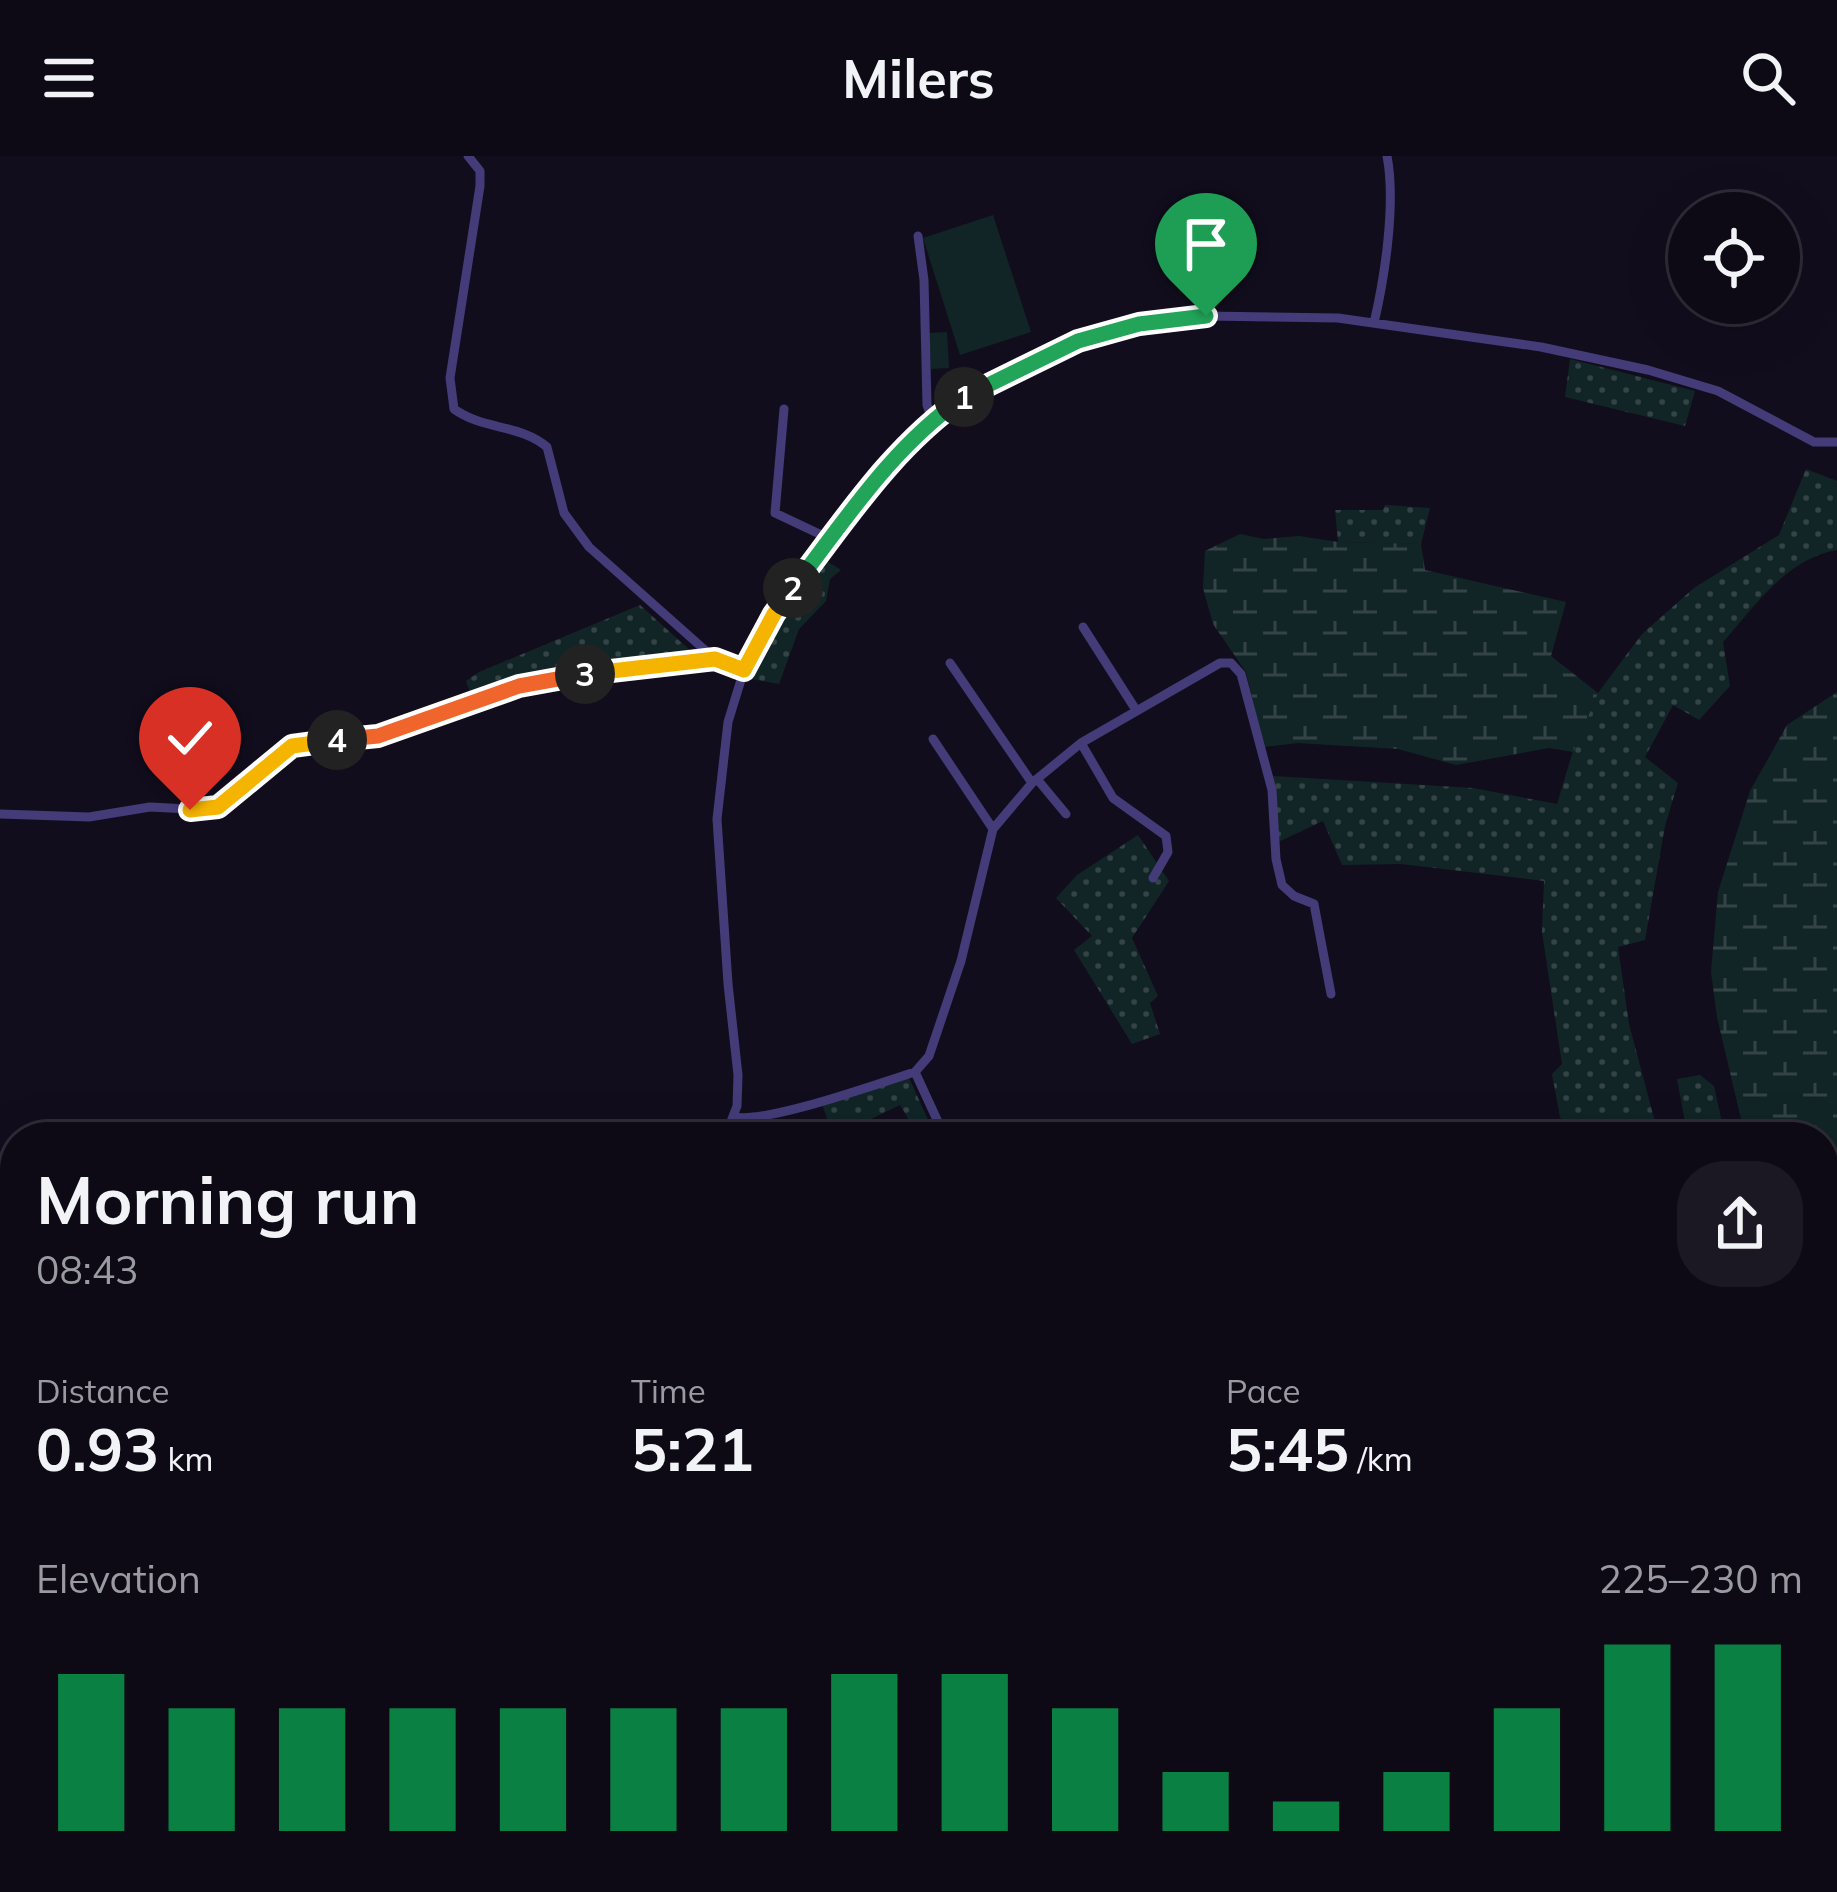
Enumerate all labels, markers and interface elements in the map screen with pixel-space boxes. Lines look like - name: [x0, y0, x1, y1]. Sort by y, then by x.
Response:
- text: Milers: [842, 44, 995, 112]
- icon: menu: [36, 45, 102, 111]
- icon: search: [1735, 45, 1801, 111]
- map controls: [1668, 192, 1800, 324]
- button: locate: [1668, 192, 1800, 324]
- pin: [1155, 193, 1257, 316]
- icon: arrive: [1173, 211, 1239, 277]
- pin: 1: [934, 367, 994, 427]
- text: 1: [954, 376, 974, 417]
- pin: 2: [763, 558, 823, 618]
- text: 2: [783, 567, 803, 608]
- pin: 3: [555, 644, 615, 704]
- text: 3: [575, 653, 595, 694]
- pin: [139, 687, 241, 810]
- icon: check: [157, 705, 223, 771]
- pin: 4: [307, 710, 367, 770]
- text: 4: [327, 719, 347, 760]
- text: Morning run: [36, 1158, 419, 1241]
- button: share: [1677, 1161, 1803, 1287]
- text: 08:43: [36, 1245, 139, 1294]
- text: Distance: [36, 1370, 169, 1411]
- text: Time: [631, 1370, 706, 1411]
- text: Pace: [1226, 1370, 1300, 1411]
- text: 0.93: [36, 1411, 159, 1486]
- text: 5:21: [631, 1411, 754, 1486]
- text: 5:45: [1226, 1411, 1349, 1486]
- text: km: [159, 1438, 213, 1479]
- text: /km: [1349, 1438, 1413, 1479]
- text: Elevation: [36, 1554, 201, 1603]
- text: 225–230 m: [1598, 1554, 1803, 1603]

